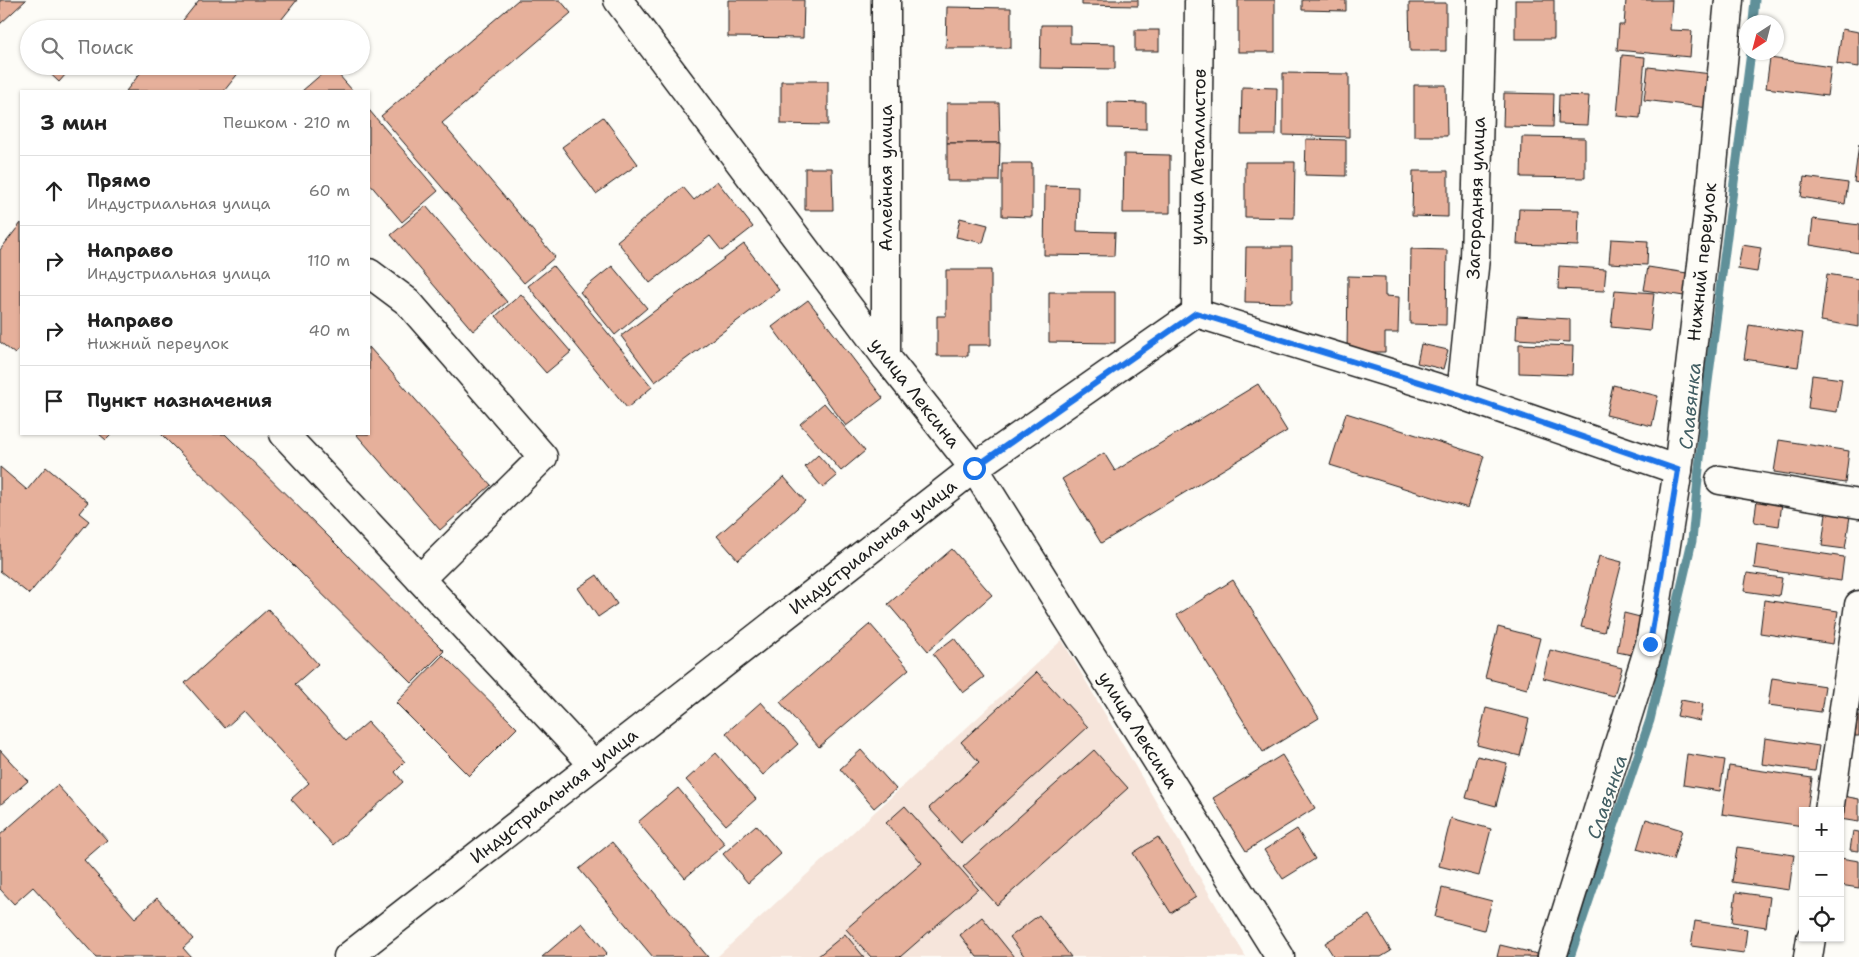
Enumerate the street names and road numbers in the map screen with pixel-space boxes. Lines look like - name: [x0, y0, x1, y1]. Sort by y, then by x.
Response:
- street label: улица Металлистов: [1184, 68, 1212, 246]
- street label: Аллейная улица: [874, 105, 898, 251]
- street label: Загородняя улица: [1461, 116, 1491, 280]
- street label: Нижний переулок: [1682, 181, 1722, 343]
- street label: улица Лексина: [864, 333, 966, 453]
- street label: Индустриальная улица: [784, 474, 962, 620]
- street label: улица Лексина: [1092, 667, 1184, 793]
- street label: Индустриальная улица: [465, 723, 643, 869]

